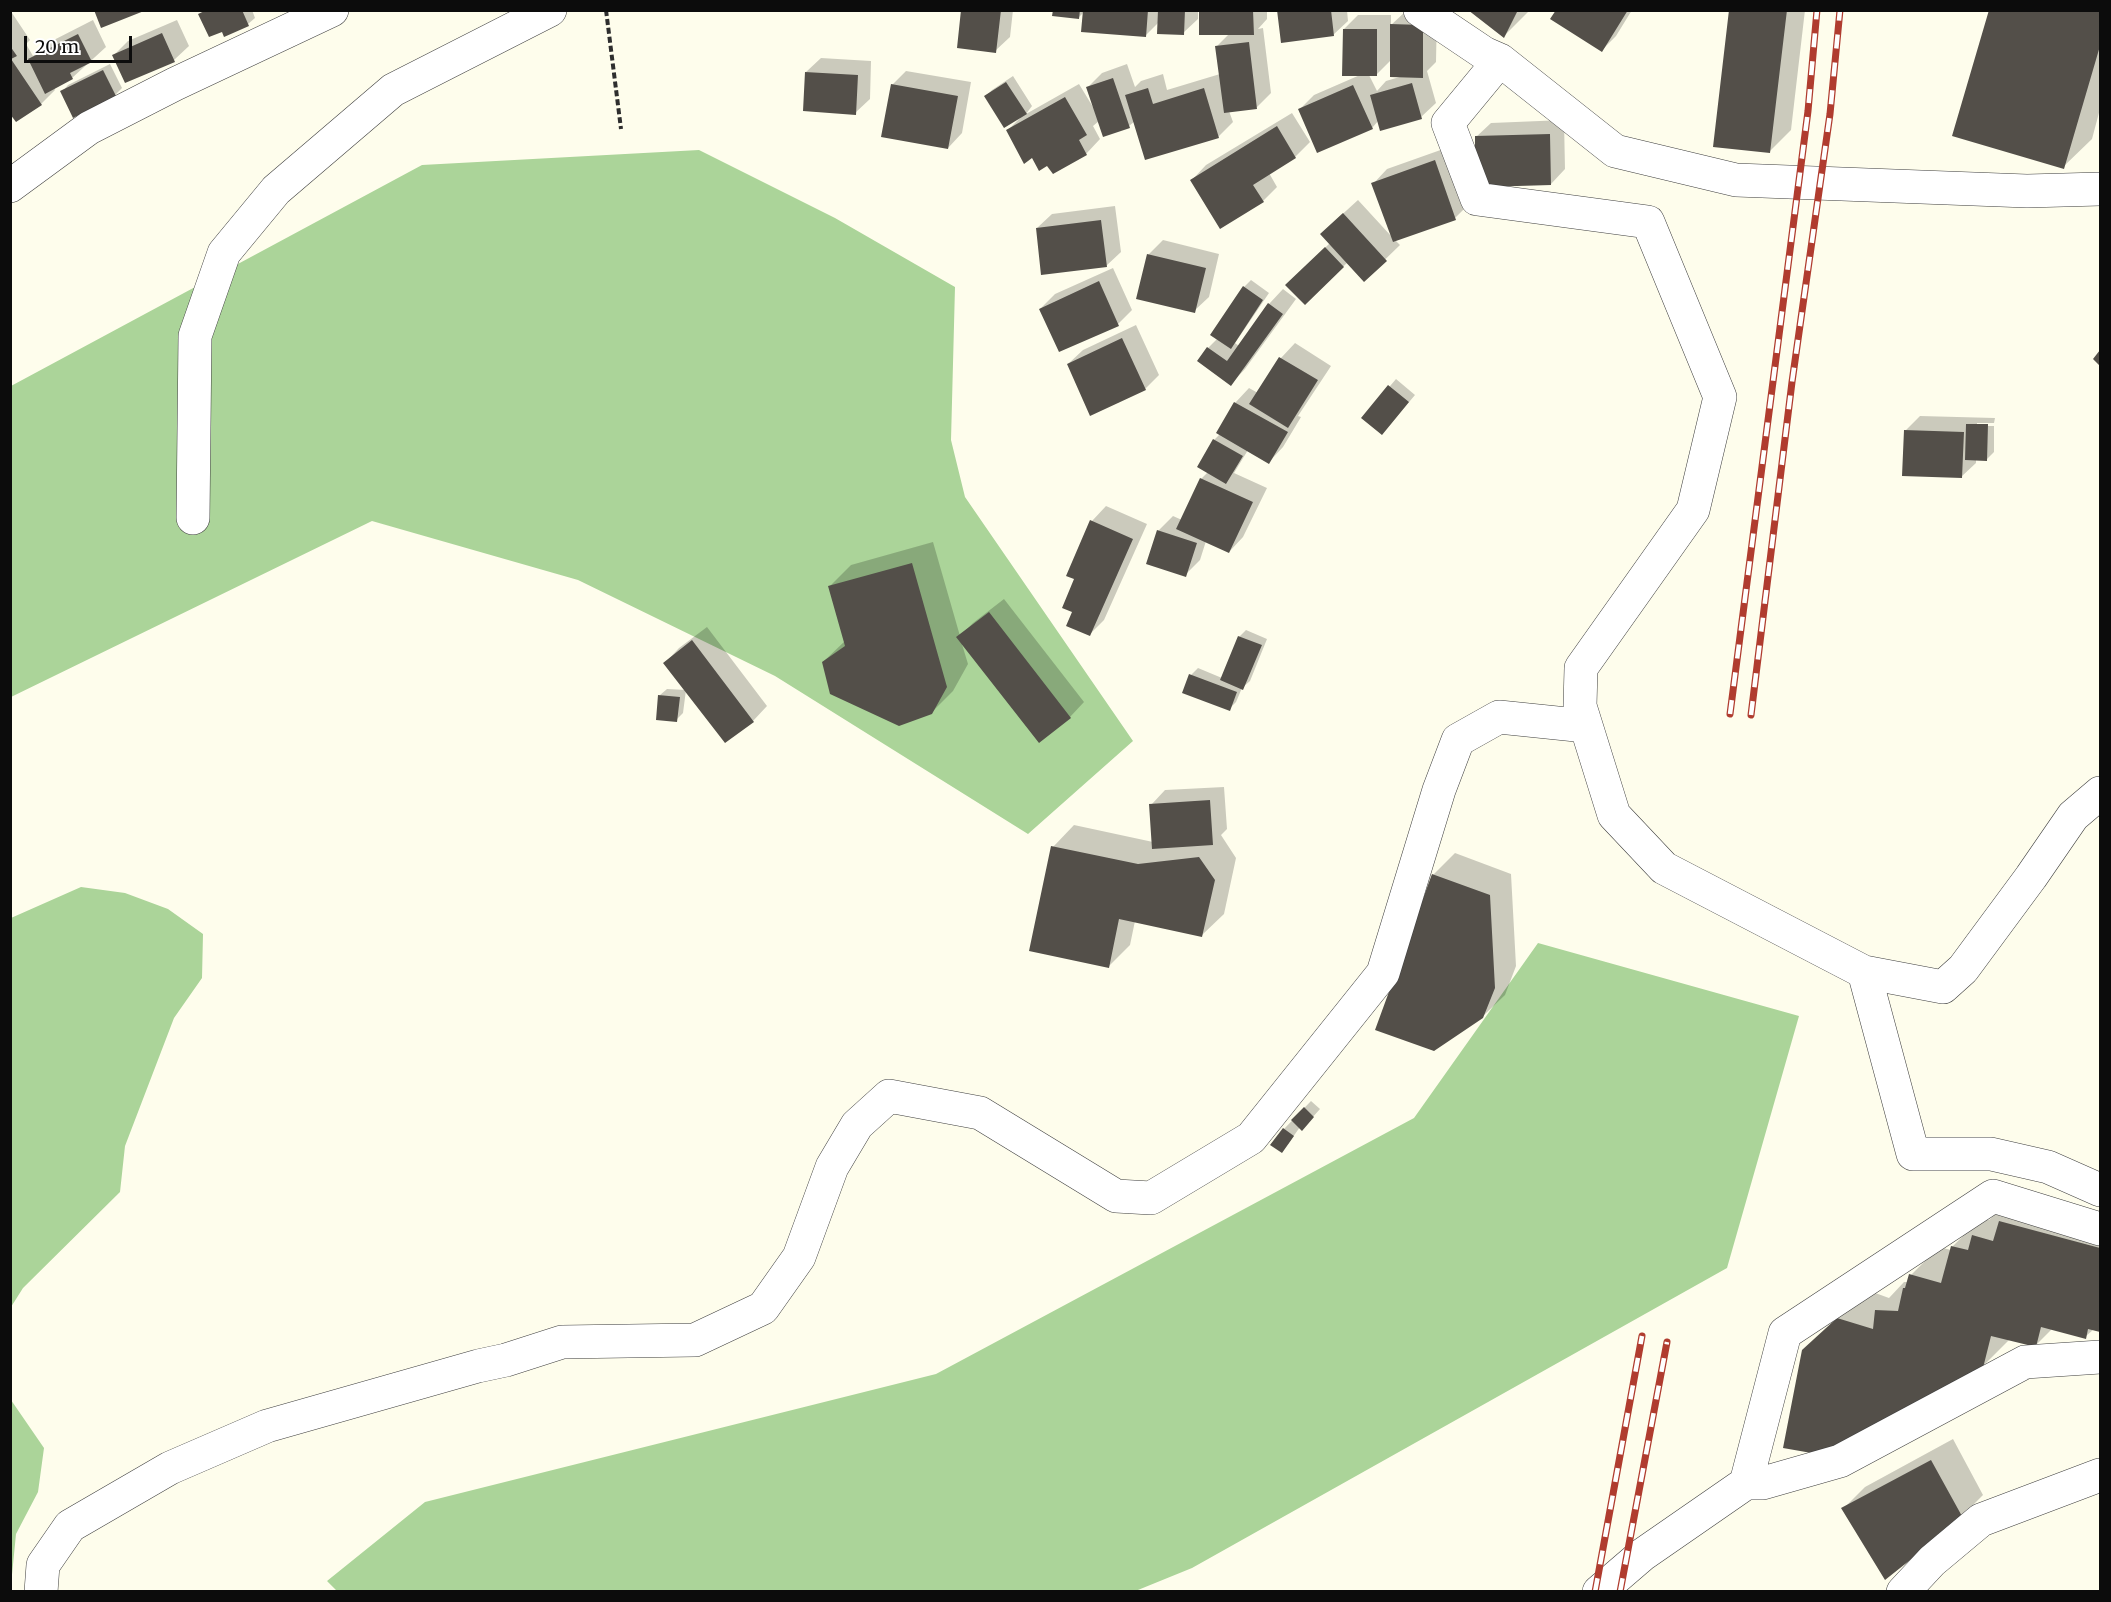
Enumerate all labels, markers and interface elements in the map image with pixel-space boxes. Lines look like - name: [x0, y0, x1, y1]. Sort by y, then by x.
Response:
- scale bar: [27, 24, 135, 62]
- text: 20 m: [35, 35, 79, 58]

